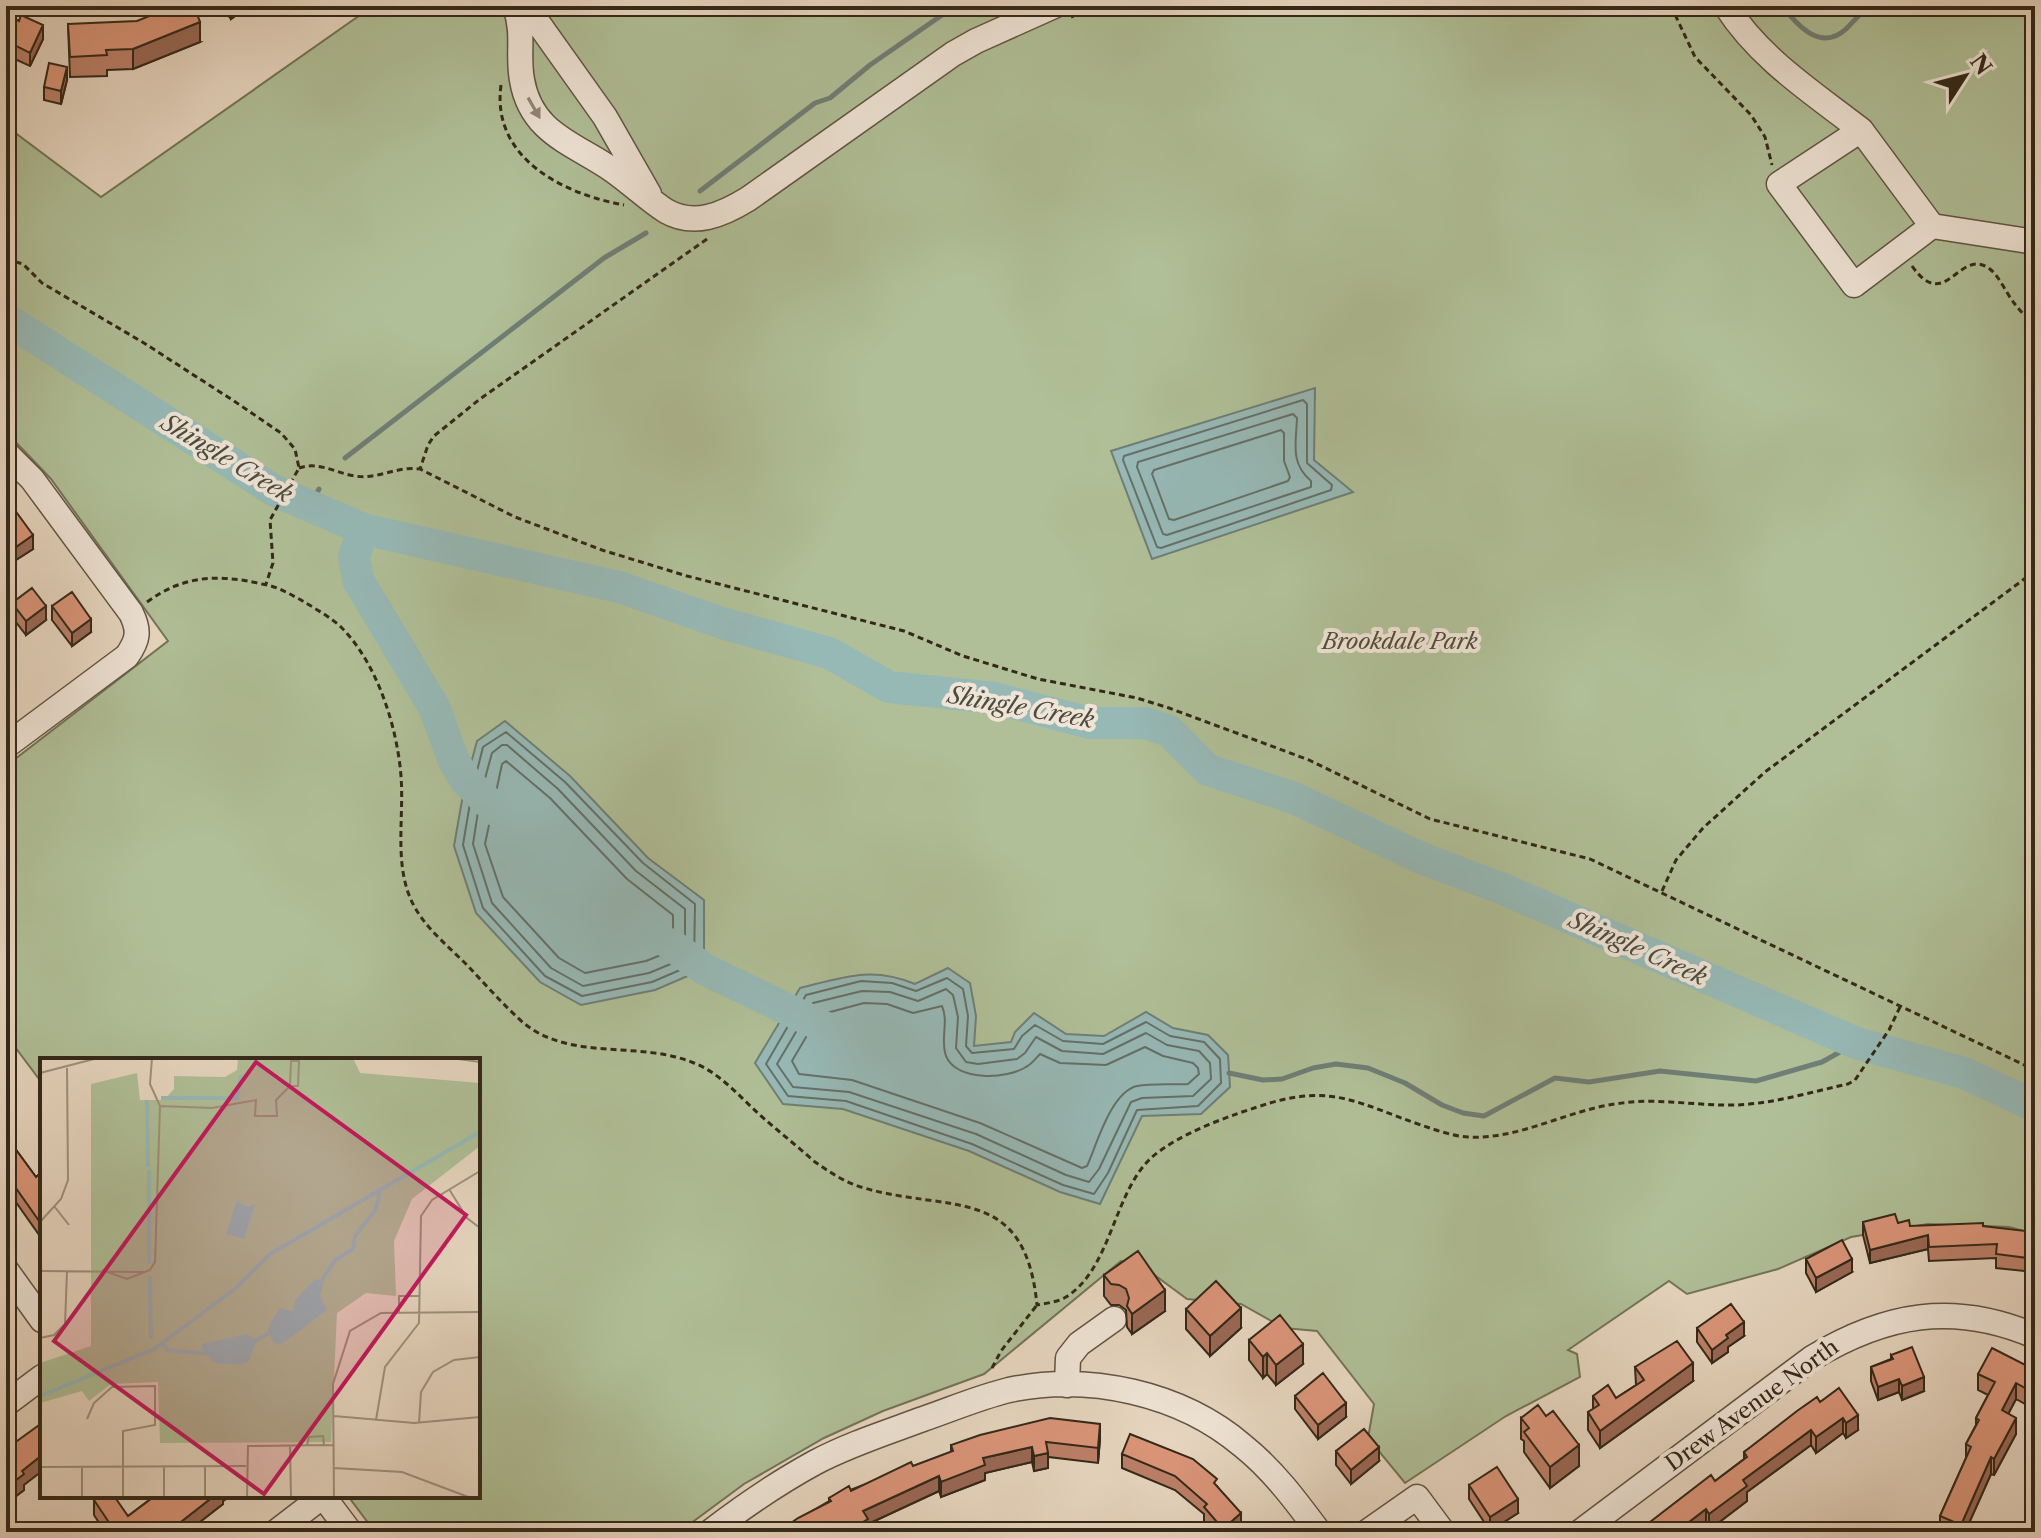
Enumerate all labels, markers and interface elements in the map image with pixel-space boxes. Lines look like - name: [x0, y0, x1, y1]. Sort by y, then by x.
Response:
- north arrow: [1925, 36, 2005, 116]
- text: N: [1964, 49, 1997, 80]
- one-way arrow: [527, 97, 541, 119]
- water label: Shingle Creek: [154, 406, 298, 509]
- park label: Brookdale Park: [1320, 628, 1478, 655]
- water label: Shingle Creek: [944, 680, 1097, 734]
- water label: Shingle Creek: [1563, 904, 1712, 992]
- inset map: [40, 1058, 480, 1498]
- street label: Drew Avenue North: [1660, 1333, 1844, 1477]

